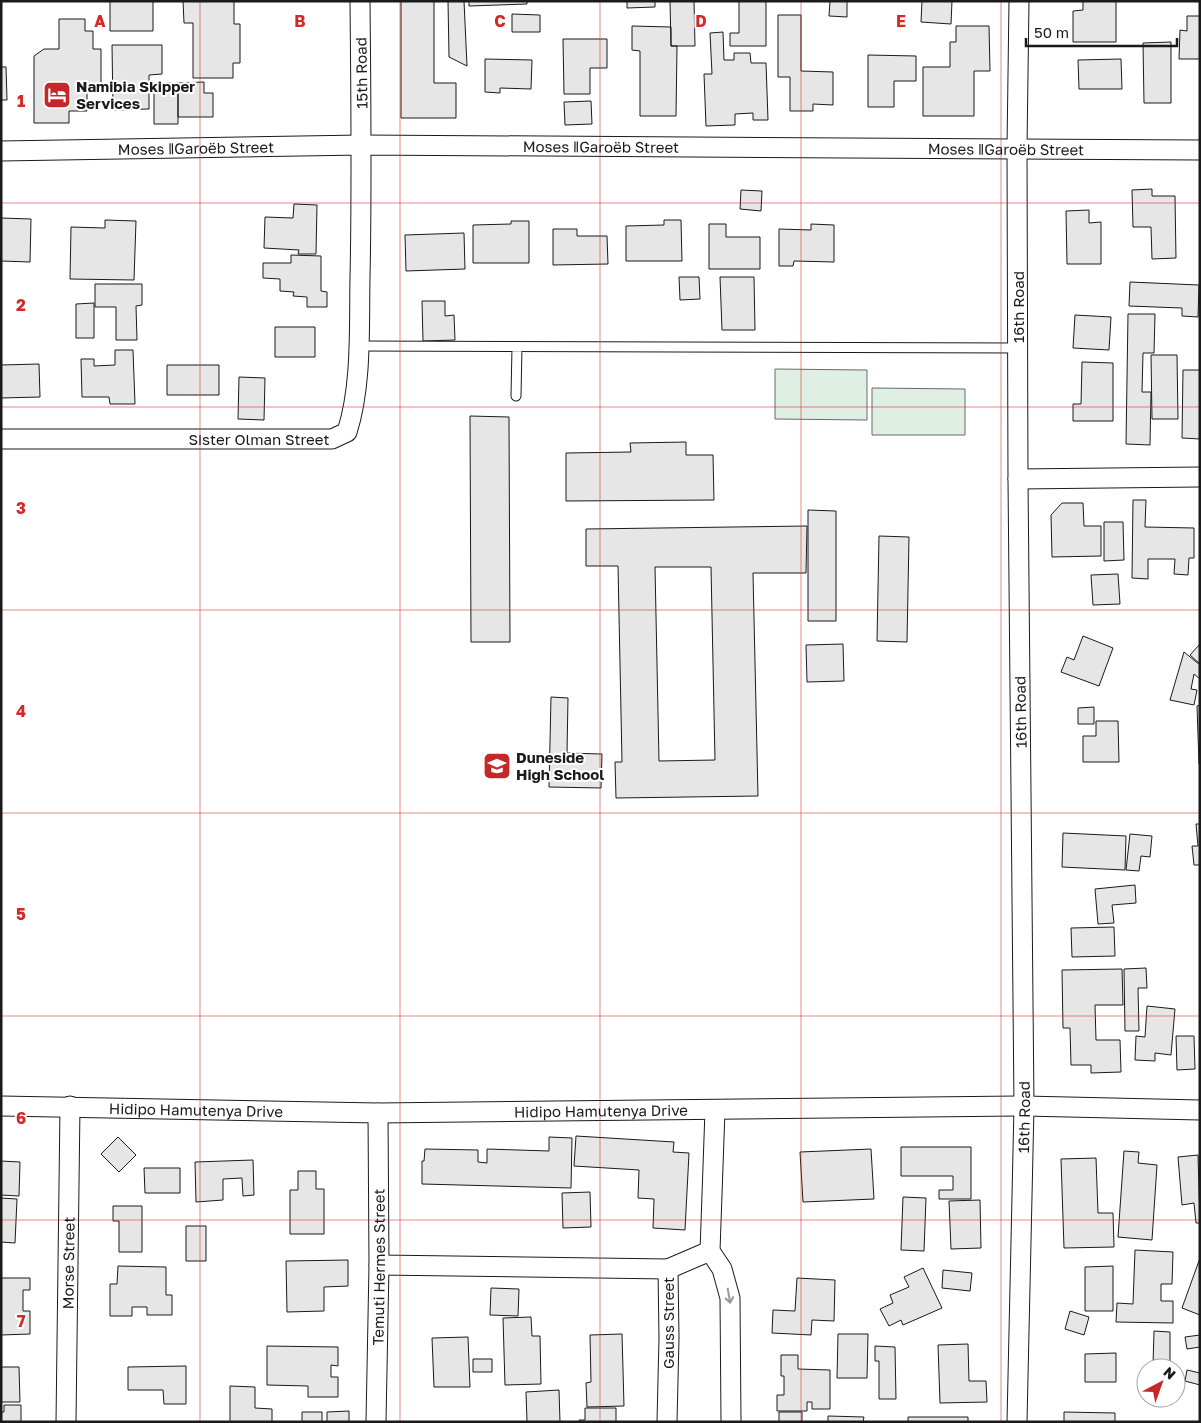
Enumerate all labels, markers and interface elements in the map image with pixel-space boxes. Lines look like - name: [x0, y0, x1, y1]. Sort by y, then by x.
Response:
- text: A: [94, 11, 106, 31]
- text: B: [294, 11, 306, 31]
- text: C: [494, 11, 506, 31]
- text: D: [695, 11, 707, 31]
- text: E: [896, 11, 906, 31]
- scale bar: [1026, 15, 1177, 47]
- text: 50 m: [1034, 23, 1069, 41]
- street label: 15th Road: [351, 37, 371, 109]
- place label: Namibia Skipper Services: [76, 77, 195, 112]
- hotel icon: Namibia Skipper Services: [42, 80, 72, 110]
- text: 1: [17, 91, 25, 111]
- street label: Moses ǁGaroëb Street: [118, 137, 274, 158]
- street label: Moses ǁGaroëb Street: [523, 137, 679, 156]
- street label: Moses ǁGaroëb Street: [928, 139, 1084, 158]
- street label: 16th Road: [1009, 271, 1027, 343]
- text: 2: [16, 295, 26, 315]
- street label: Sister Olman Street: [188, 430, 330, 448]
- text: 3: [16, 498, 26, 518]
- street label: 16th Road: [1010, 676, 1030, 748]
- text: 4: [16, 701, 26, 721]
- place label: Duneside High School: [516, 748, 604, 783]
- school or university icon: Duneside High School: [482, 751, 512, 781]
- text: 5: [16, 904, 26, 924]
- street label: 16th Road: [1014, 1081, 1033, 1153]
- street label: Hidipo Hamutenya Drive: [109, 1099, 283, 1120]
- street label: Hidipo Hamutenya Drive: [514, 1101, 688, 1121]
- text: 6: [16, 1108, 26, 1128]
- street label: Temuti Hermes Street: [368, 1188, 388, 1346]
- street label: Morse Street: [58, 1217, 78, 1309]
- street label: Gauss Street: [659, 1277, 677, 1369]
- one-way arrow: [724, 1287, 734, 1303]
- text: 7: [17, 1311, 26, 1331]
- north arrow: [1136, 1358, 1186, 1408]
- text: N: [1160, 1363, 1179, 1383]

